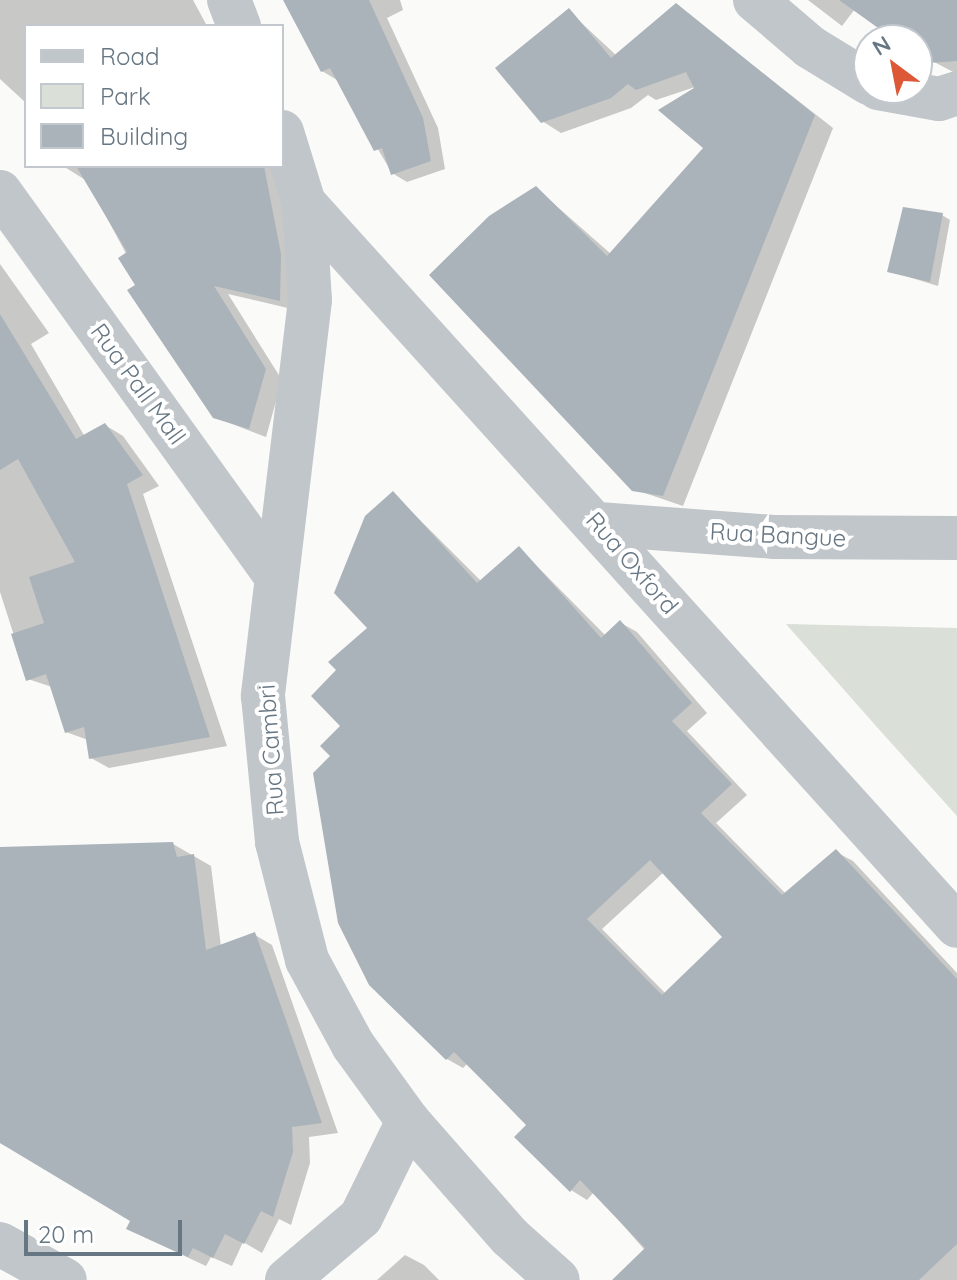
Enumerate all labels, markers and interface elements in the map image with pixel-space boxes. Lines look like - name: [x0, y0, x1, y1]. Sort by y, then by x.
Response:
- legend: [24, 24, 284, 168]
- north arrow: [853, 24, 933, 104]
- text: N: [867, 29, 896, 62]
- text: Road: [100, 41, 160, 71]
- text: Park: [100, 81, 151, 111]
- text: Building: [100, 121, 188, 151]
- street label: Rua Pall Mall: [85, 318, 191, 450]
- street label: Rua Oxford: [580, 506, 684, 620]
- street label: Rua Bangue: [709, 517, 847, 553]
- street label: Rua Cambri: [252, 683, 290, 817]
- scale bar: [28, 1204, 186, 1254]
- text: 20 m: [38, 1219, 94, 1249]

